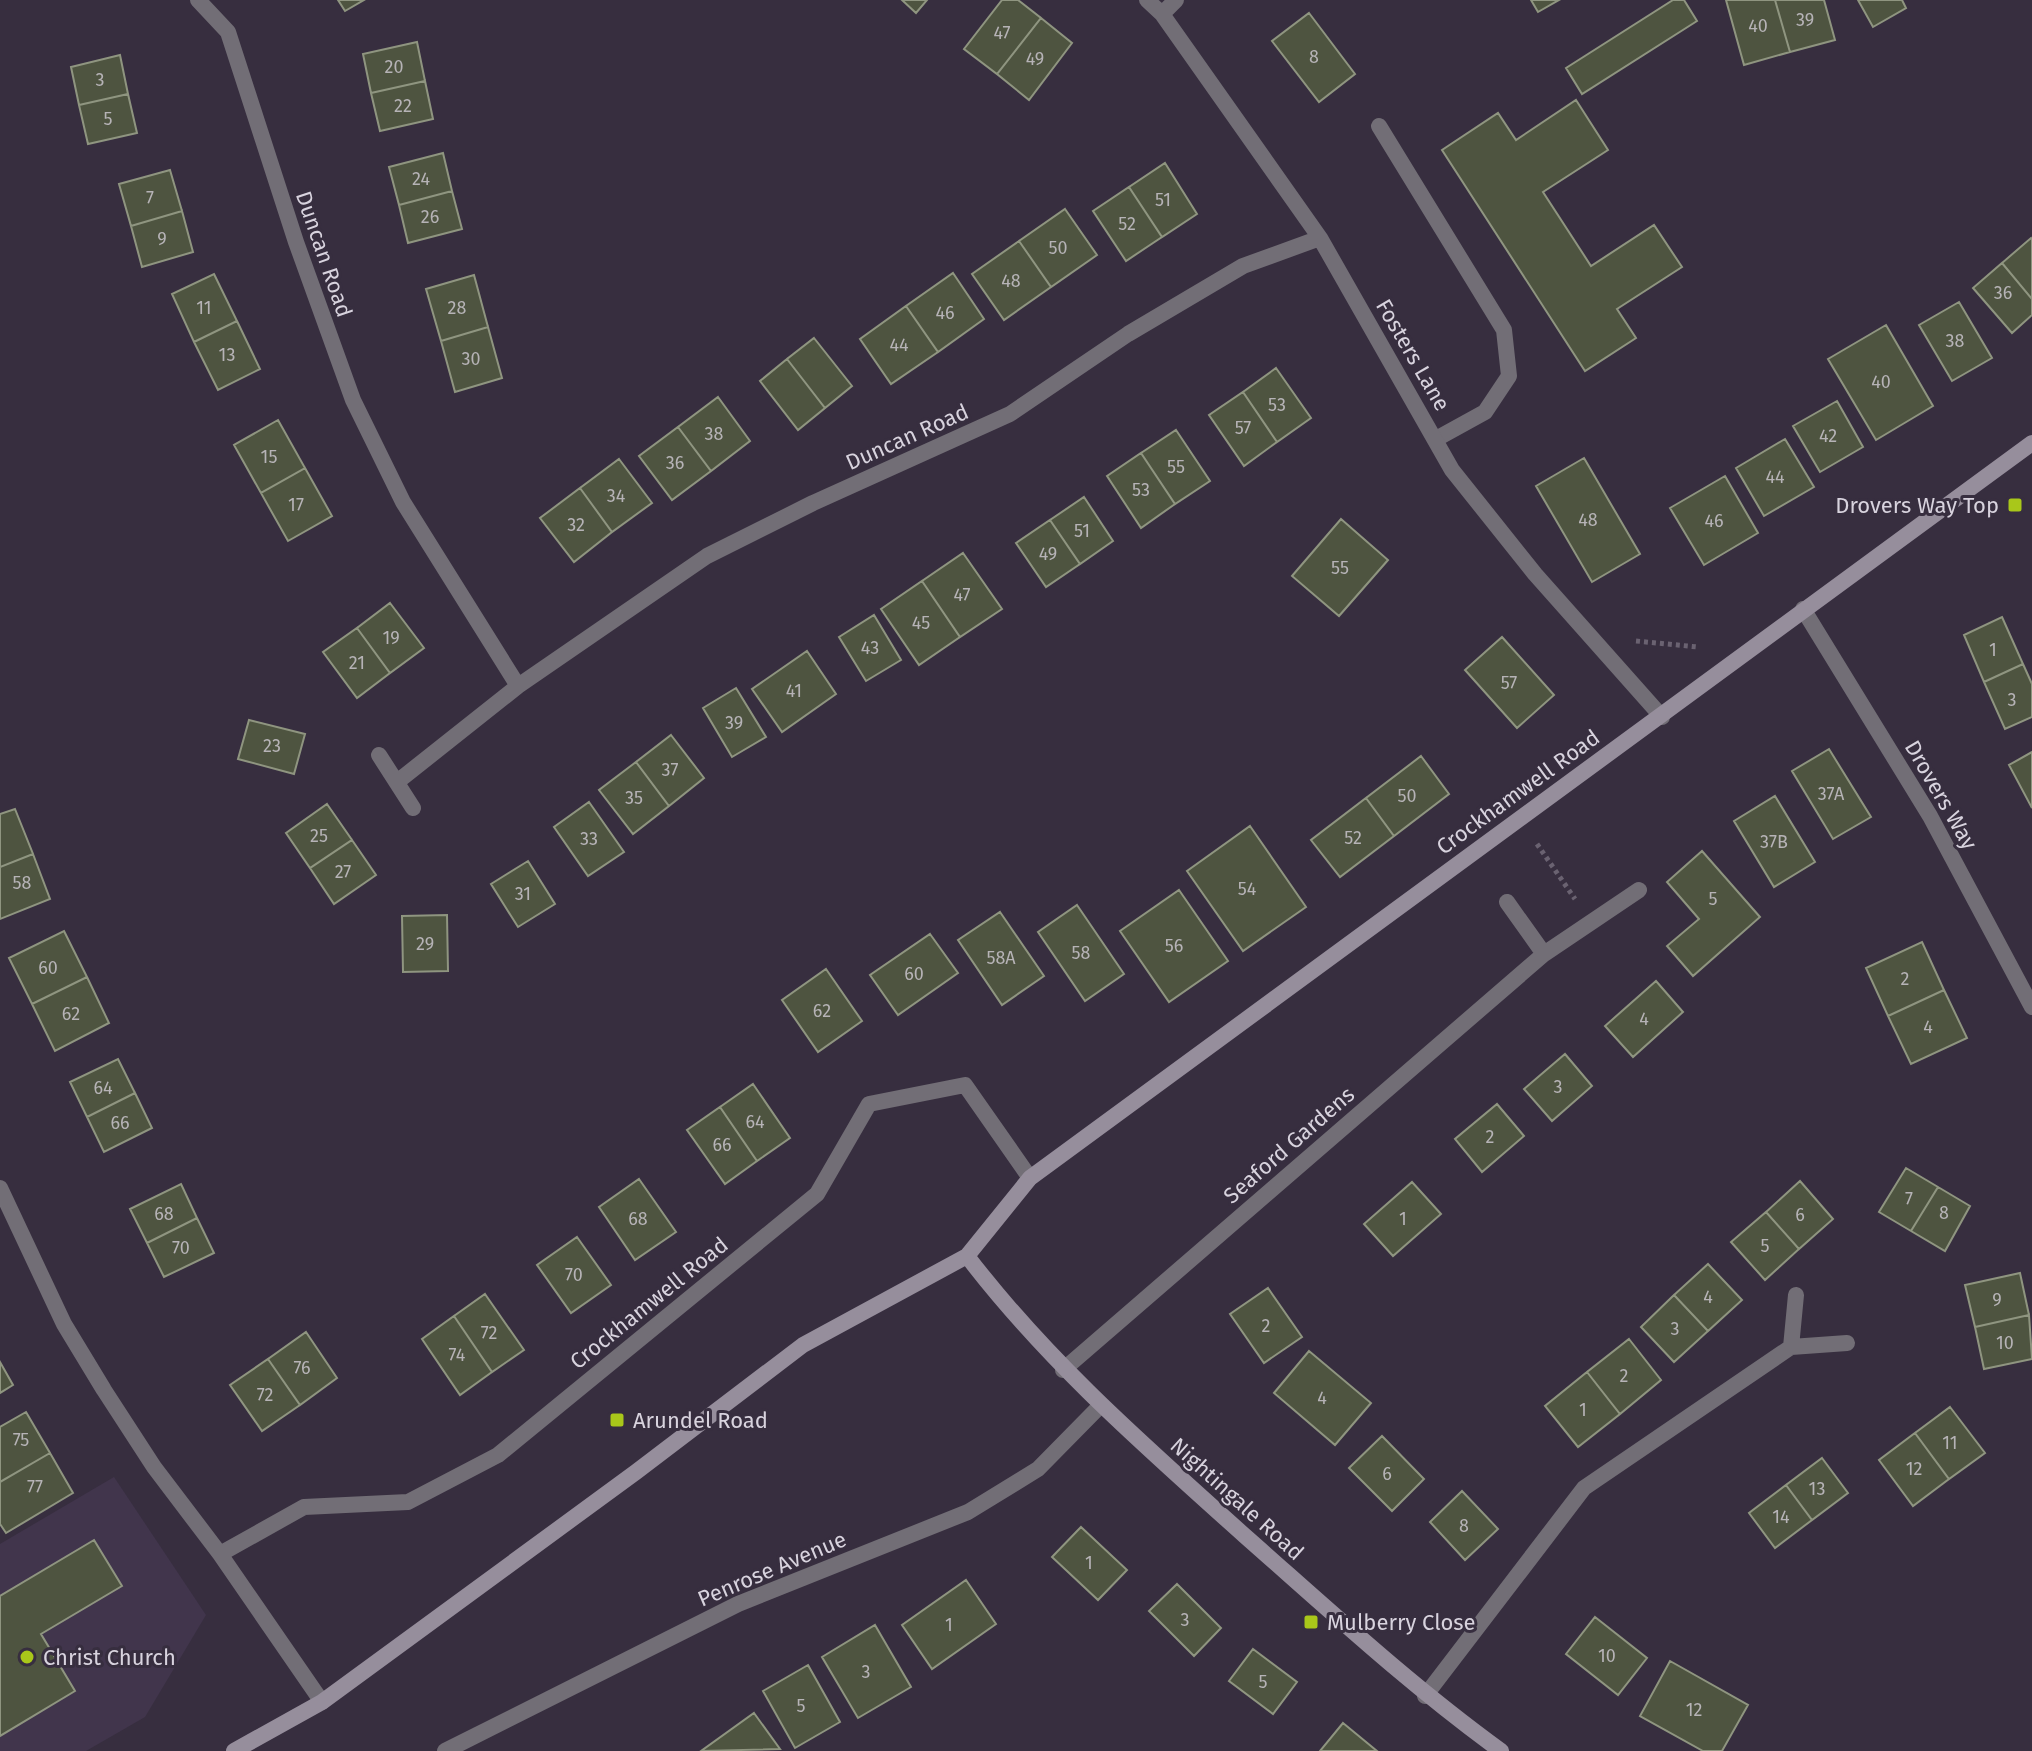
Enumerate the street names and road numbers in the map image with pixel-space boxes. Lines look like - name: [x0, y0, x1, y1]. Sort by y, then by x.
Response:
- street label: Duncan Road: [290, 187, 358, 321]
- street label: Fosters Lane: [1370, 294, 1456, 416]
- street label: Duncan Road: [841, 398, 973, 476]
- street label: Crockhamwell Road: [1431, 724, 1605, 860]
- street label: Drovers Way: [1899, 736, 1983, 855]
- street label: Seaford Gardens: [1218, 1081, 1360, 1209]
- street label: Crockhamwell Road: [565, 1231, 733, 1375]
- street label: Nightingale Road: [1165, 1432, 1309, 1566]
- street label: Penrose Avenue: [694, 1526, 850, 1612]

